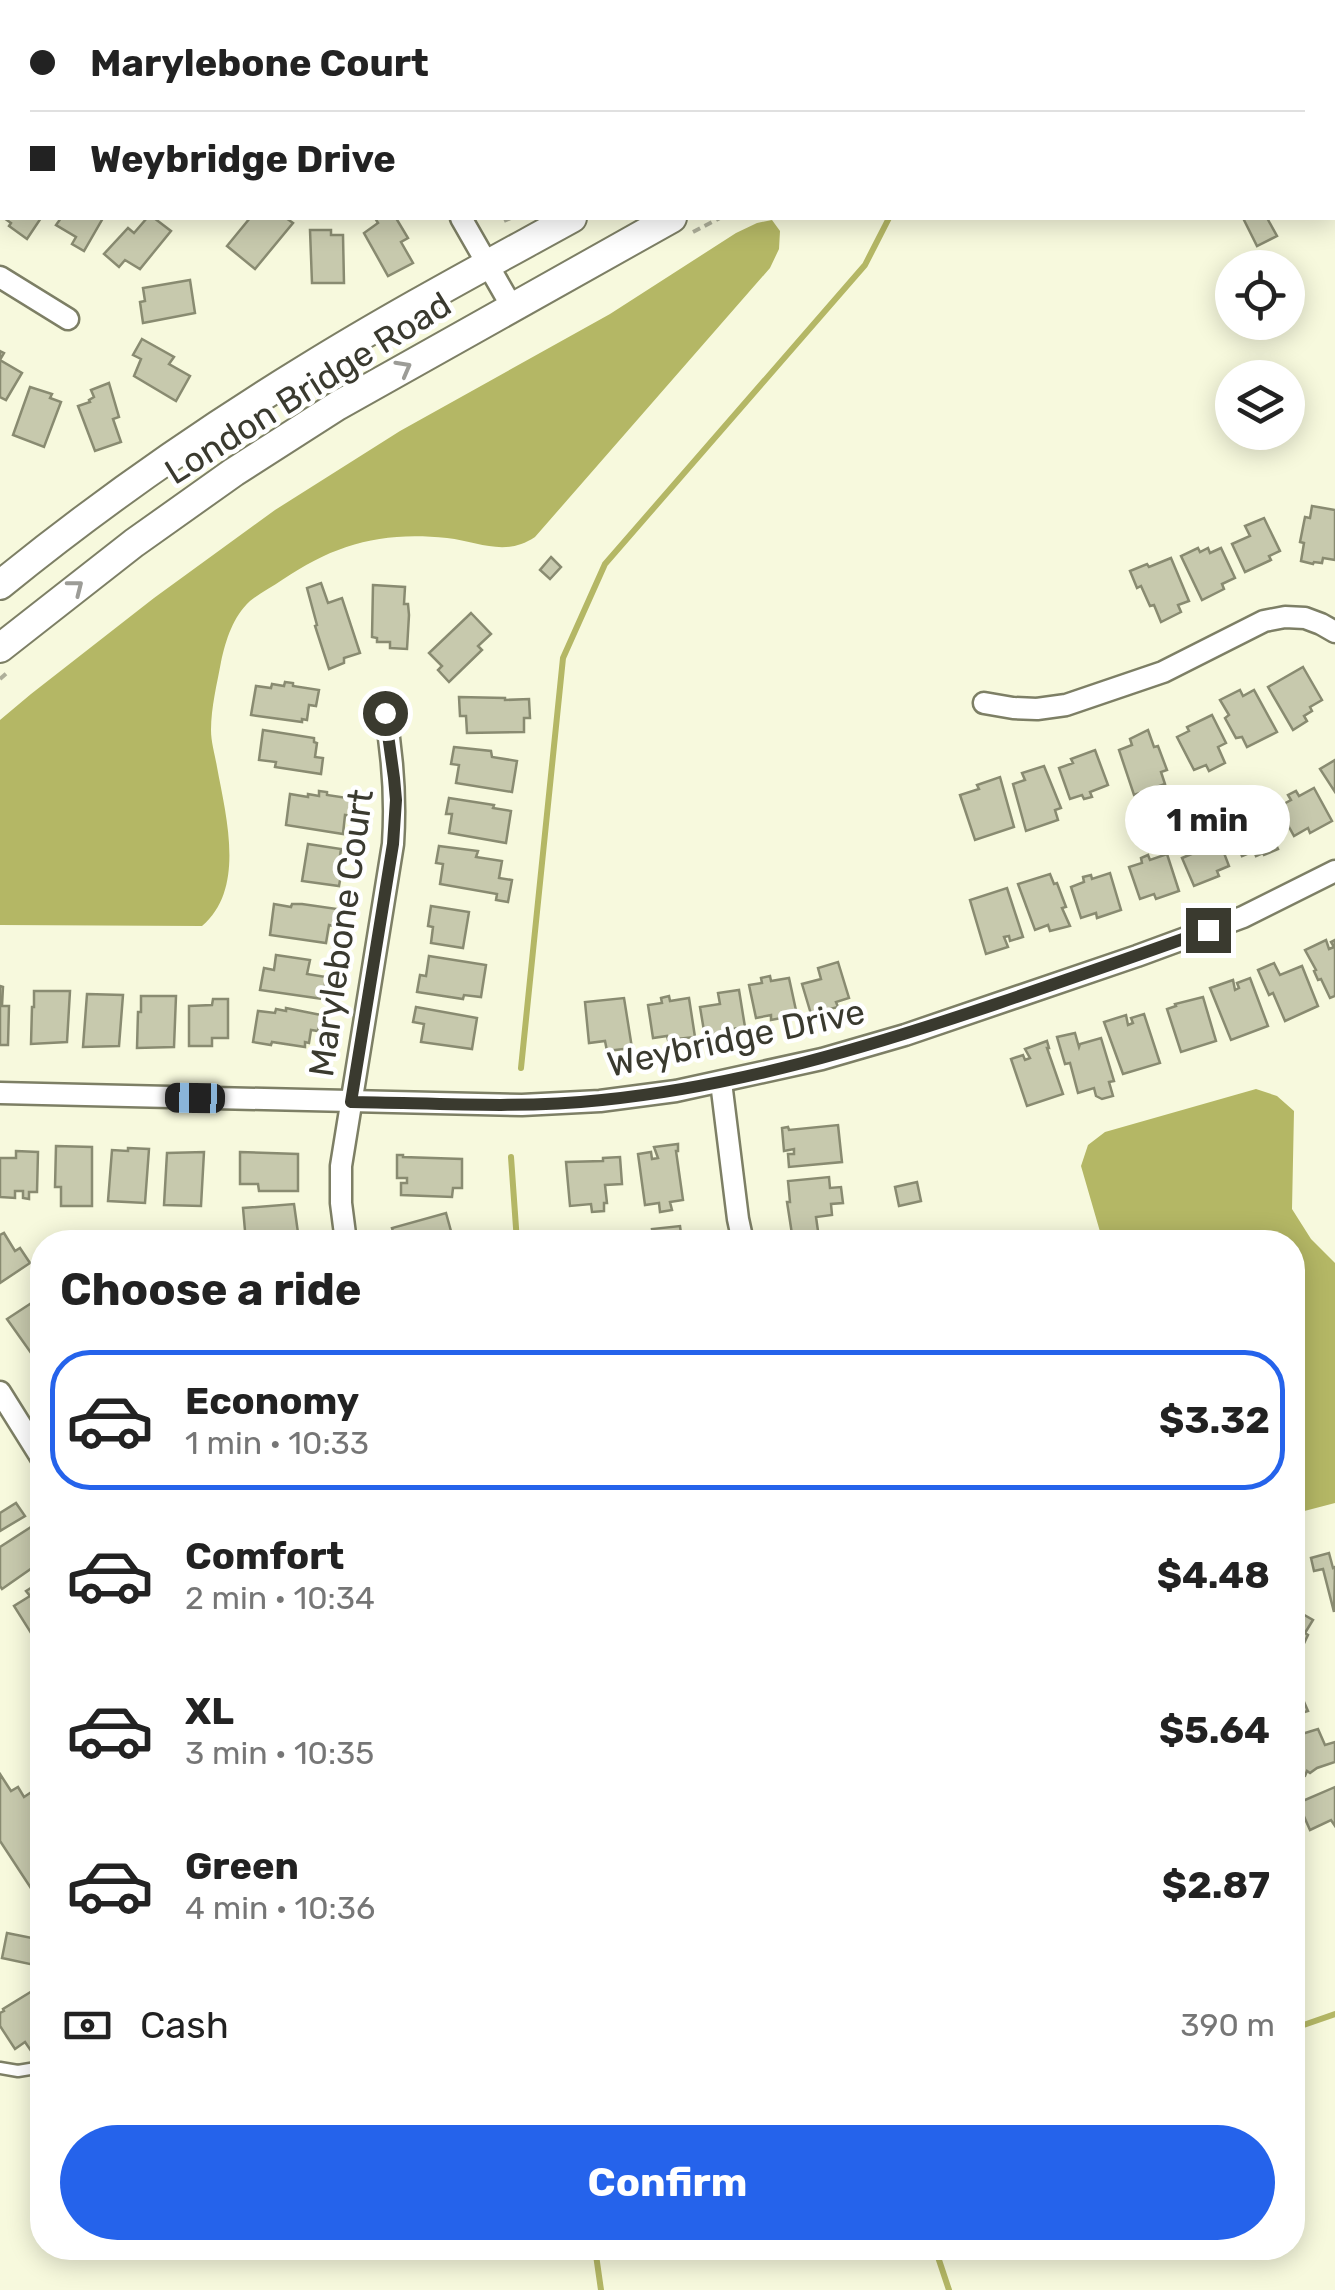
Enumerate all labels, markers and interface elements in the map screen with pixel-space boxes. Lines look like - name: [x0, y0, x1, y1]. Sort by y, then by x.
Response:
- text: Marylebone Court: [90, 40, 429, 86]
- text: Weybridge Drive: [90, 136, 396, 182]
- map controls: [1215, 250, 1305, 450]
- button: locate: [1215, 250, 1305, 340]
- street label: London Bridge Road: [157, 283, 459, 493]
- one-way arrow: [393, 360, 411, 380]
- button: layers: [1215, 360, 1305, 450]
- one-way arrow: [65, 581, 83, 599]
- route start: [363, 691, 408, 736]
- callout: 1 min: [1126, 785, 1290, 855]
- street label: Marylebone Court: [300, 787, 382, 1079]
- text: 1 min: [1167, 801, 1248, 839]
- route end: [1186, 908, 1231, 953]
- street label: Weybridge Drive: [603, 990, 869, 1086]
- car: [165, 1082, 225, 1114]
- text: Choose a ride: [60, 1263, 362, 1316]
- icon: car: [65, 1375, 155, 1465]
- text: Economy: [185, 1378, 359, 1424]
- text: $3.32: [1159, 1397, 1270, 1443]
- text: 1 min · 10:33: [185, 1424, 369, 1462]
- icon: car: [65, 1530, 155, 1620]
- text: Comfort: [185, 1533, 344, 1579]
- text: $4.48: [1157, 1552, 1270, 1598]
- text: 2 min · 10:34: [185, 1579, 375, 1617]
- icon: car: [65, 1685, 155, 1775]
- text: XL: [185, 1688, 234, 1734]
- text: $5.64: [1159, 1707, 1270, 1753]
- text: 3 min · 10:35: [185, 1734, 374, 1772]
- icon: car: [65, 1840, 155, 1930]
- text: Green: [185, 1843, 299, 1889]
- text: $2.87: [1162, 1862, 1270, 1908]
- text: 4 min · 10:36: [185, 1889, 375, 1927]
- icon: cash: [60, 1998, 115, 2053]
- text: Cash: [140, 2002, 229, 2048]
- text: 390 m: [1180, 2006, 1275, 2044]
- button: Confirm: [60, 2125, 1275, 2240]

